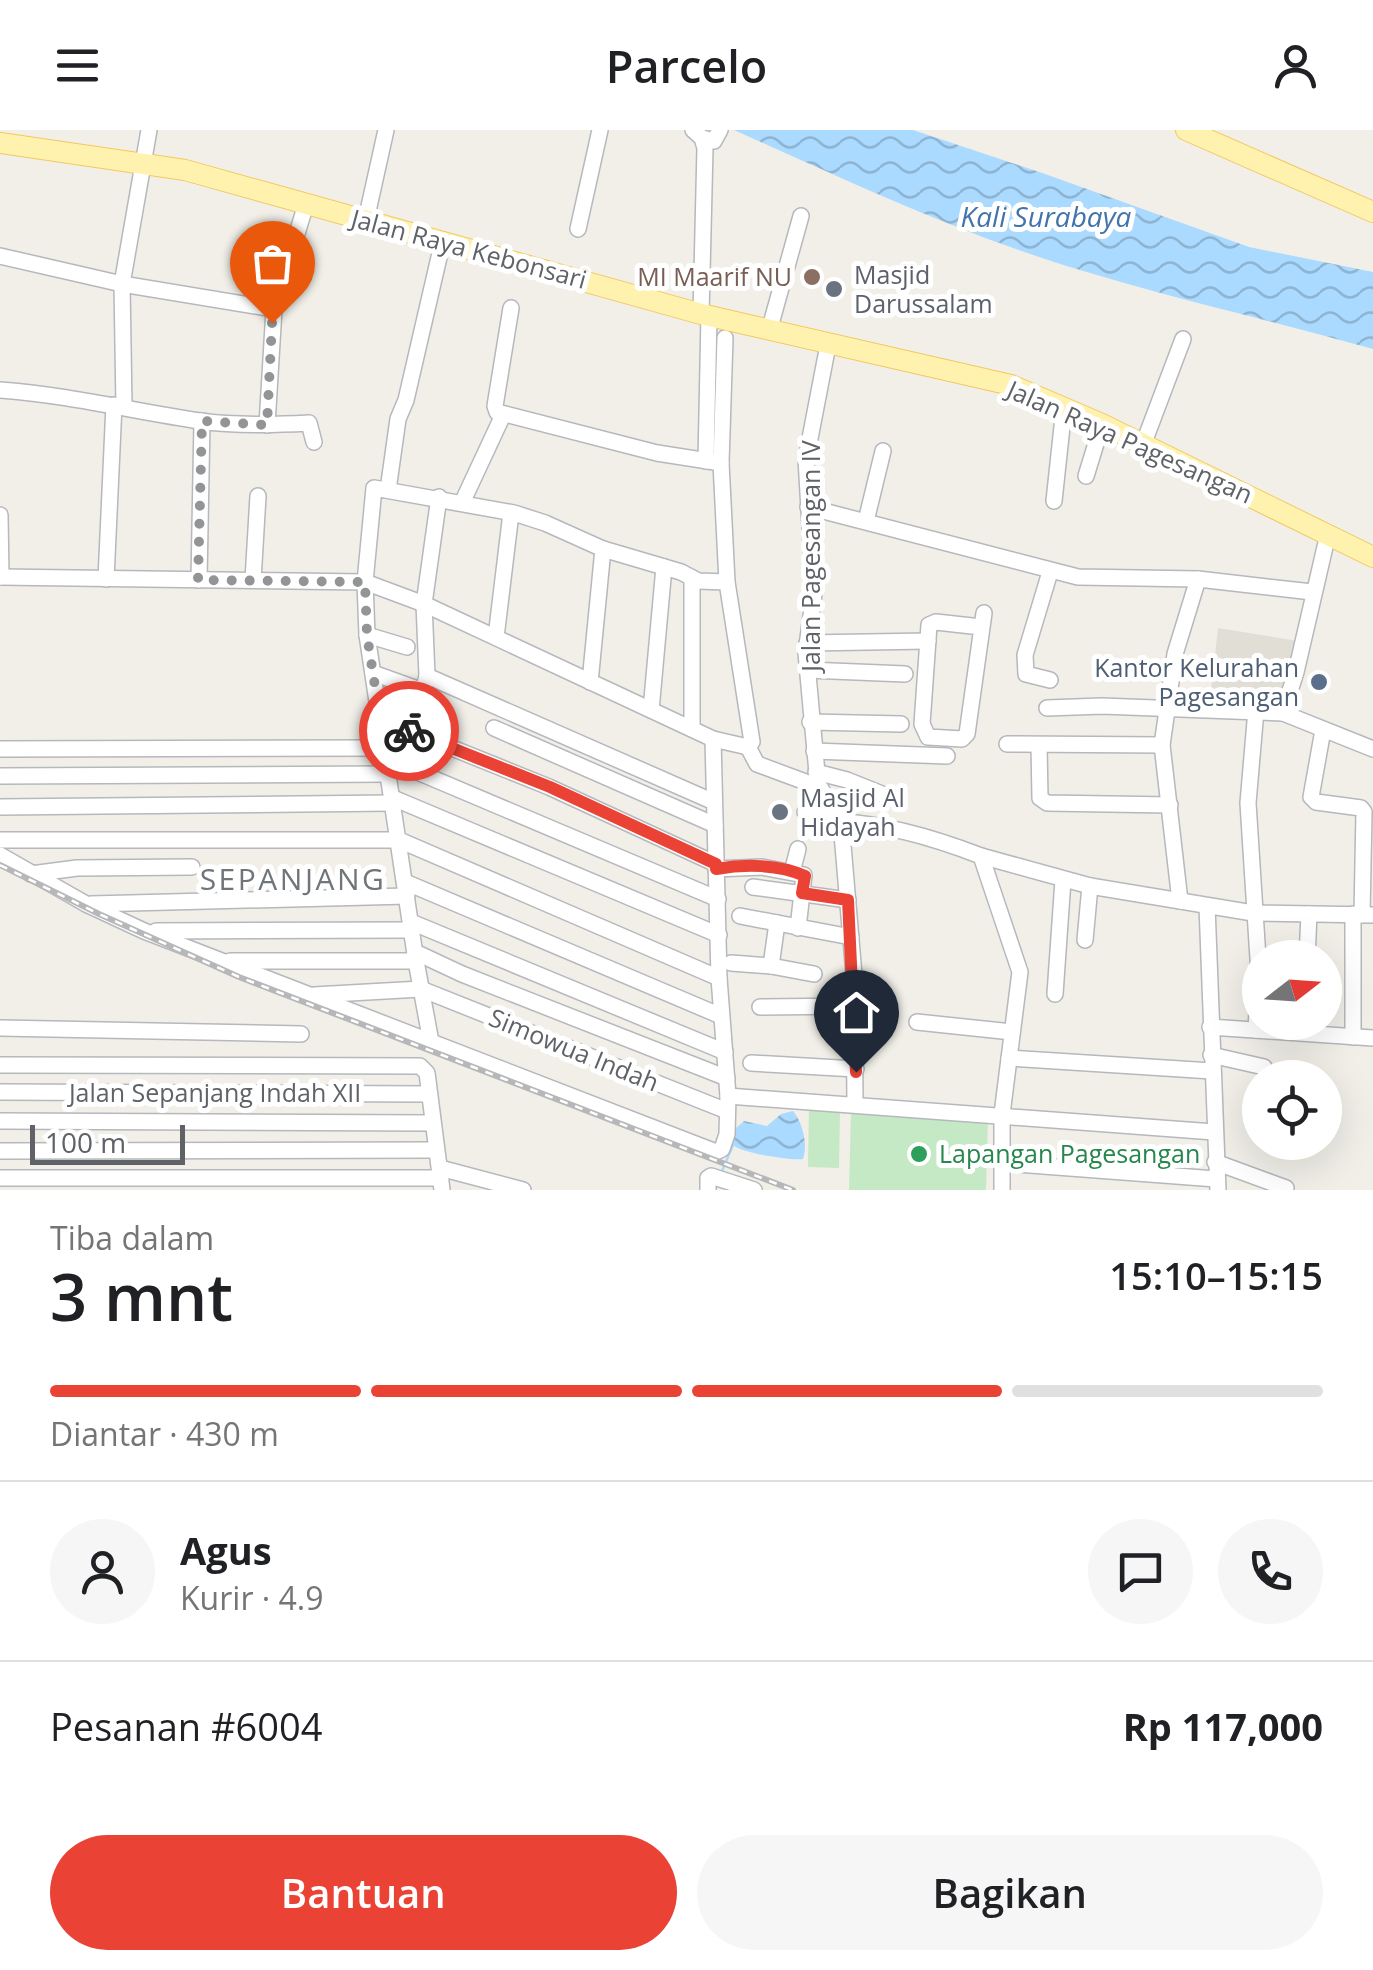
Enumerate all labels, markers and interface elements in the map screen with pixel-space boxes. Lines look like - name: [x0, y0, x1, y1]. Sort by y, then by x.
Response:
- text: Parcelo: [606, 35, 767, 96]
- icon: menu: [50, 38, 105, 93]
- icon: person: [1268, 38, 1323, 93]
- water label: Kali Surabaya: [961, 197, 1132, 235]
- street label: Jalan Raya Kebonsari: [346, 200, 591, 296]
- pin: [230, 221, 315, 324]
- icon: bag: [245, 236, 300, 291]
- place label: Masjid Darussalam: [854, 257, 993, 320]
- place label: MI Maarif NU: [637, 259, 792, 293]
- marker: MI Maarif NU: [801, 266, 823, 288]
- marker: Masjid Darussalam: [823, 278, 845, 300]
- street label: Jalan Raya Pagesangan: [1000, 371, 1259, 511]
- street label: Jalan Pagesangan IV: [793, 440, 827, 674]
- place label: Kantor Kelurahan Pagesangan: [1094, 650, 1299, 713]
- marker: Kantor Kelurahan Pagesangan: [1308, 671, 1330, 693]
- courier: [359, 681, 459, 781]
- icon: bike: [382, 704, 437, 759]
- place label: Masjid Al Hidayah: [800, 780, 905, 843]
- marker: Masjid Al Hidayah: [769, 801, 791, 823]
- district label: SEPANJANG: [200, 858, 386, 899]
- north arrow: [1242, 940, 1342, 1040]
- map controls: [1242, 940, 1342, 1160]
- pin: [814, 970, 899, 1073]
- icon: home: [829, 985, 884, 1040]
- street label: Simowua Indah: [484, 1000, 664, 1099]
- button: locate: [1242, 1060, 1342, 1160]
- street label: Jalan Sepanjang Indah XII: [67, 1075, 361, 1109]
- scale bar: [30, 1120, 185, 1164]
- text: 100 m: [45, 1123, 126, 1161]
- place label: Lapangan Pagesangan: [939, 1136, 1200, 1170]
- marker: Lapangan Pagesangan: [908, 1143, 930, 1165]
- text: Tiba dalam: [50, 1216, 214, 1259]
- text: 15:10–15:15: [1109, 1249, 1323, 1301]
- text: 3 mnt: [50, 1252, 233, 1340]
- text: Diantar · 430 m: [50, 1412, 279, 1455]
- button: person: [50, 1519, 155, 1624]
- button: chat: [1088, 1519, 1193, 1624]
- button: phone: [1218, 1519, 1323, 1624]
- text: Agus: [180, 1524, 272, 1576]
- text: Kurir · 4.9: [180, 1576, 323, 1619]
- text: Pesanan #6004: [50, 1700, 322, 1752]
- text: Rp 117,000: [1123, 1700, 1323, 1752]
- button: Bantuan: [50, 1835, 677, 1950]
- button: Bagikan: [697, 1835, 1323, 1950]

